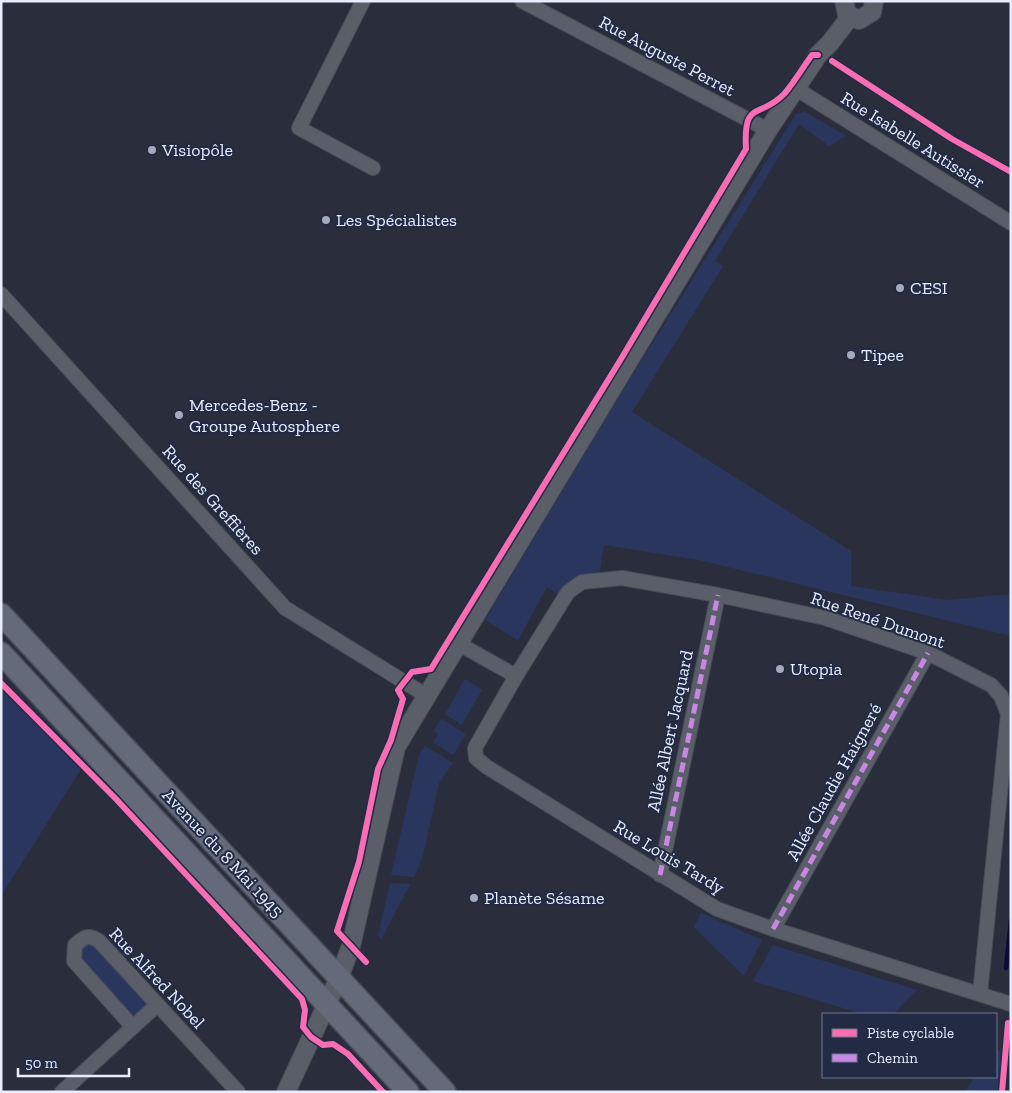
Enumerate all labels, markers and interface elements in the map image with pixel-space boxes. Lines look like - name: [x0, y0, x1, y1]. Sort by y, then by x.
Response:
- street label: Rue Auguste Perret: [595, 11, 739, 101]
- street label: Rue Isabelle Autissier: [837, 87, 989, 193]
- place label: Visiopôle: [161, 139, 233, 161]
- marker: Visiopôle: [146, 144, 158, 156]
- place label: Les Spécialistes: [336, 209, 457, 231]
- marker: Les Spécialistes: [320, 214, 332, 226]
- place label: CESI: [910, 277, 948, 299]
- marker: CESI: [894, 282, 906, 294]
- place label: Tipee: [861, 344, 904, 366]
- marker: Tipee: [845, 349, 857, 361]
- place label: Mercedes-Benz - Groupe Autosphere: [189, 394, 340, 437]
- marker: Mercedes-Benz - Groupe Autosphere: [173, 409, 185, 421]
- street label: Rue des Greffières: [158, 440, 268, 560]
- street label: Rue René Dumont: [808, 587, 948, 653]
- street label: Allée Albert Jacquard: [642, 648, 698, 814]
- place label: Utopia: [790, 658, 843, 680]
- marker: Utopia: [774, 663, 786, 675]
- street label: Allée Claudie Haigneré: [782, 699, 886, 865]
- street label: Avenue du 8 Mai 1945: [158, 784, 288, 922]
- street label: Rue Louis Tardy: [610, 815, 729, 899]
- place label: Planète Sésame: [484, 887, 604, 909]
- marker: Planète Sésame: [468, 892, 480, 904]
- street label: Rue Alfred Nobel: [104, 923, 210, 1033]
- legend: [822, 1013, 997, 1078]
- text: Piste cyclable: [867, 1024, 954, 1042]
- scale bar: [18, 1046, 129, 1078]
- text: Chemin: [867, 1049, 918, 1067]
- text: 50 m: [25, 1054, 58, 1072]

